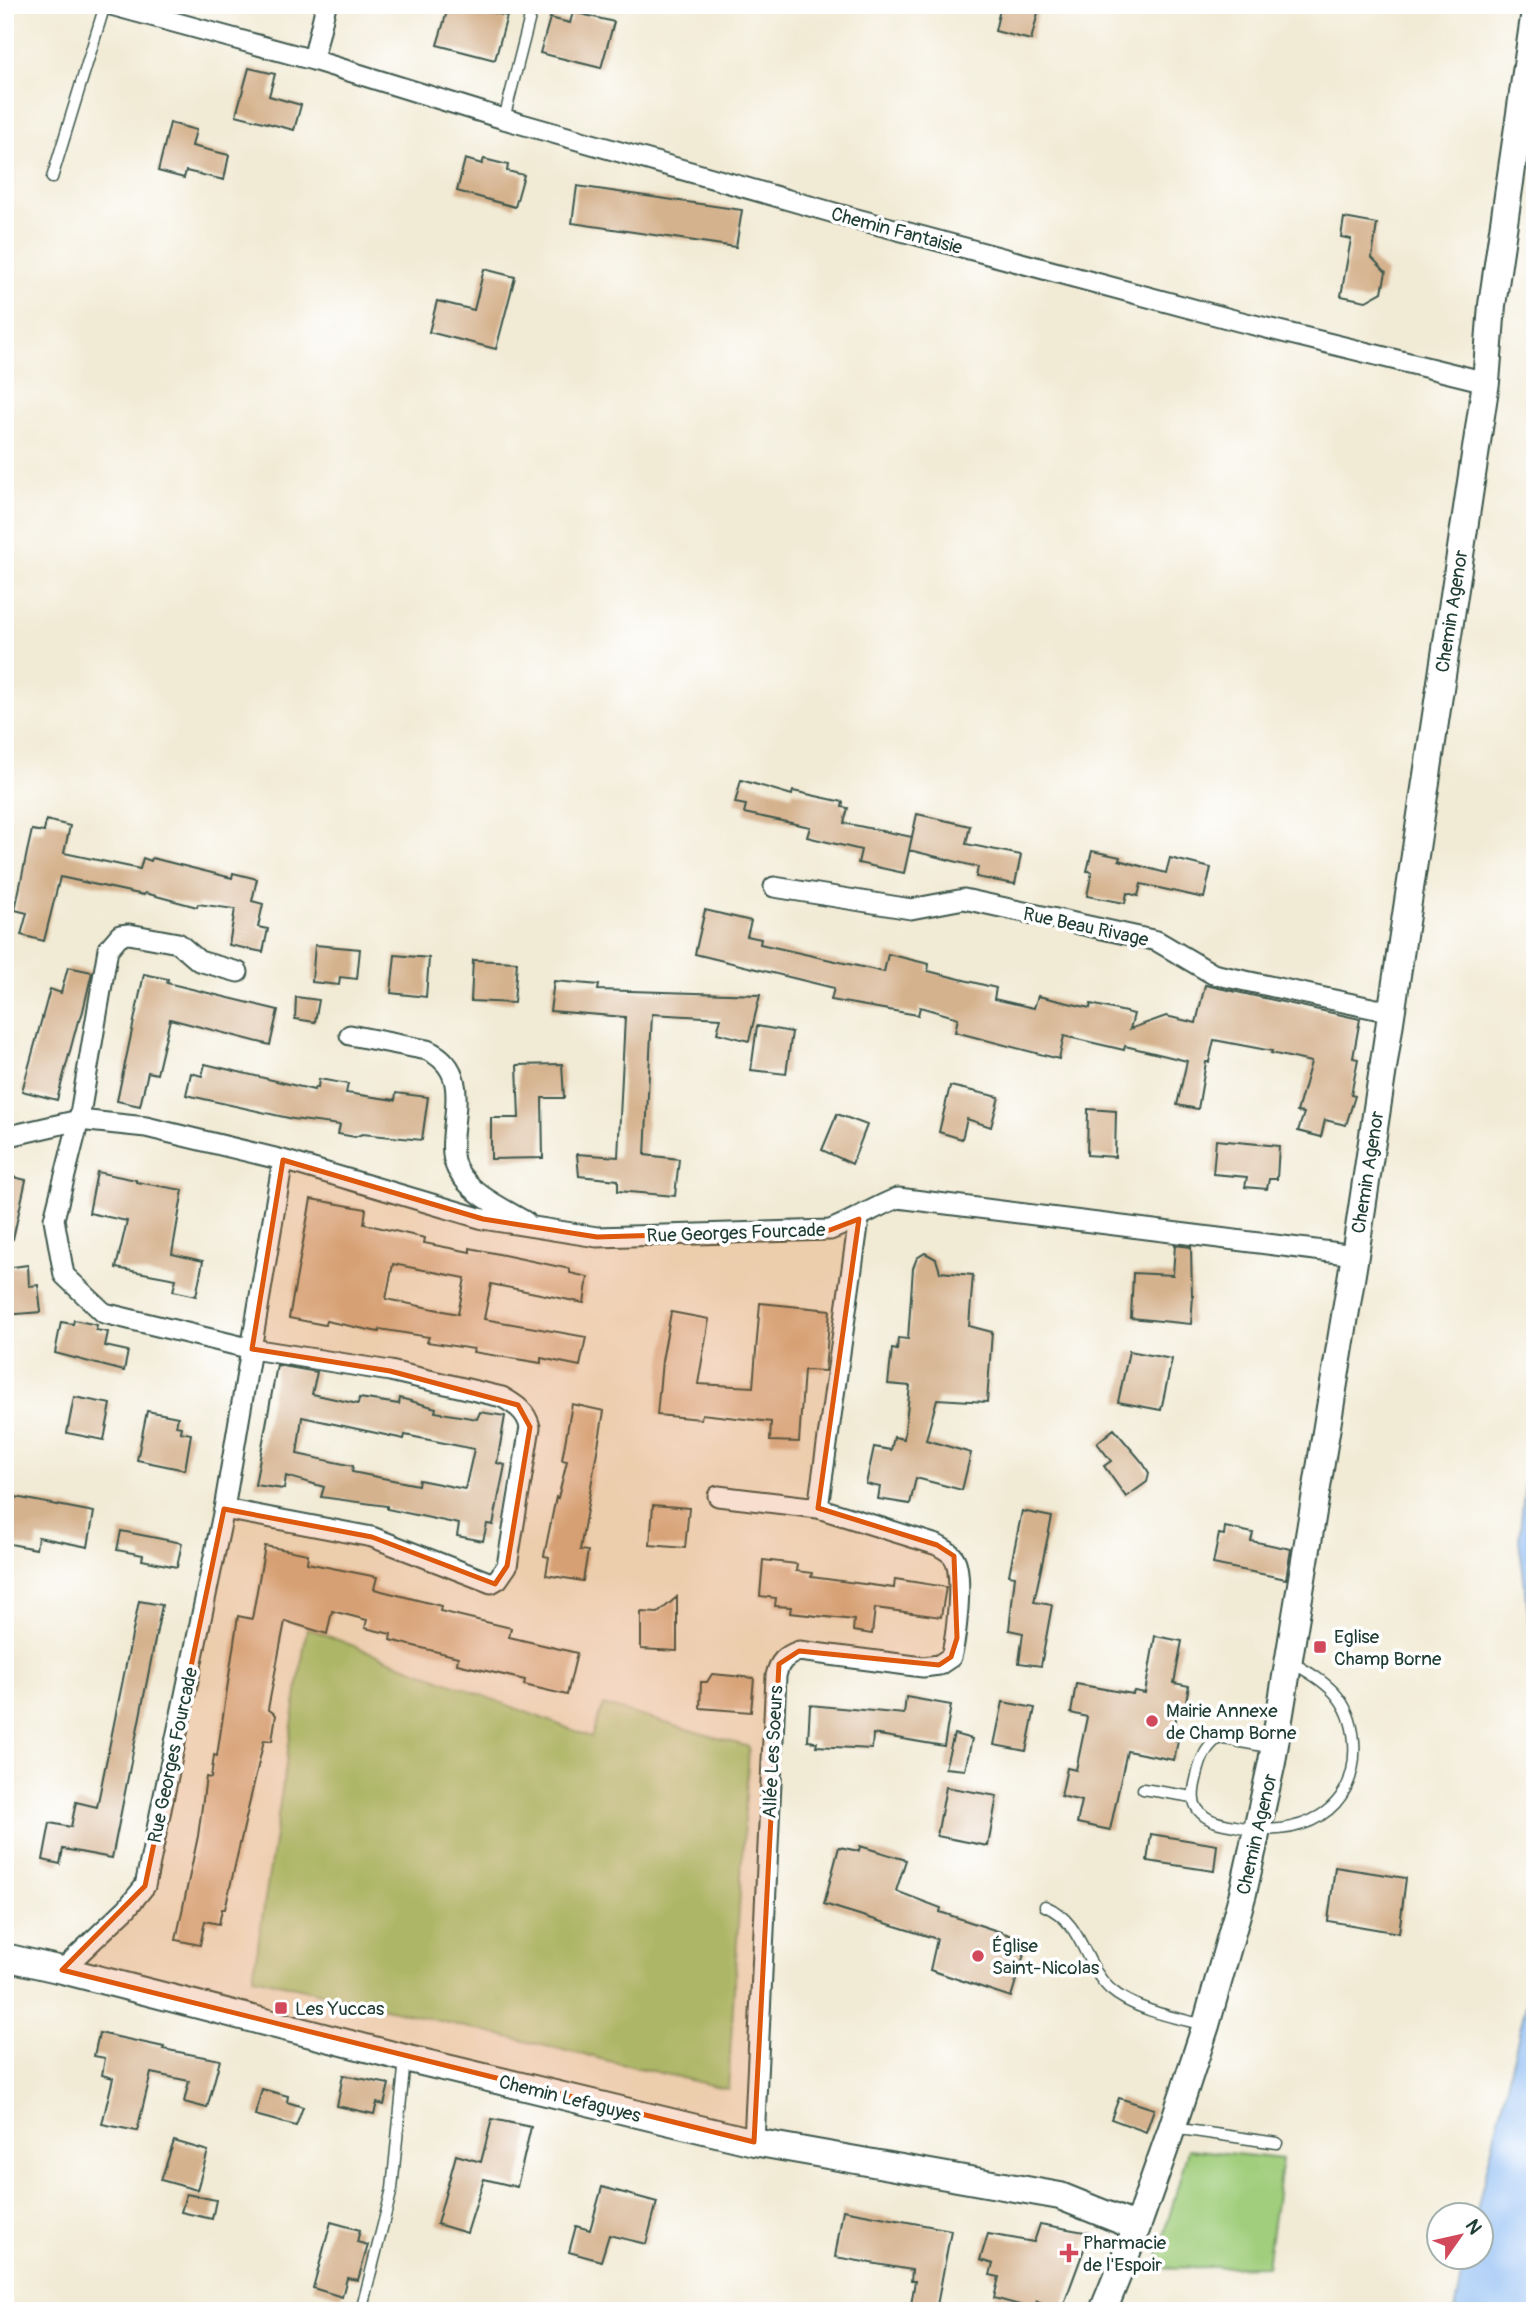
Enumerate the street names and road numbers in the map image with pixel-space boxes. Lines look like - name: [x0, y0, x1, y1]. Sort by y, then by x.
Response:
- street label: Chemin Fantaisie: [828, 202, 966, 260]
- street label: Chemin Agenor: [1430, 548, 1474, 674]
- street label: Rue Beau Rivage: [1021, 902, 1151, 952]
- street label: Chemin Agenor: [1346, 1109, 1390, 1235]
- street label: Rue Georges Fourcade: [646, 1218, 826, 1248]
- street label: Rue Georges Fourcade: [143, 1665, 203, 1845]
- street label: Allée Les Soeurs: [758, 1684, 788, 1819]
- street label: Chemin Agenor: [1231, 1771, 1283, 1897]
- street label: Chemin Lefaguyes: [496, 2070, 644, 2128]

